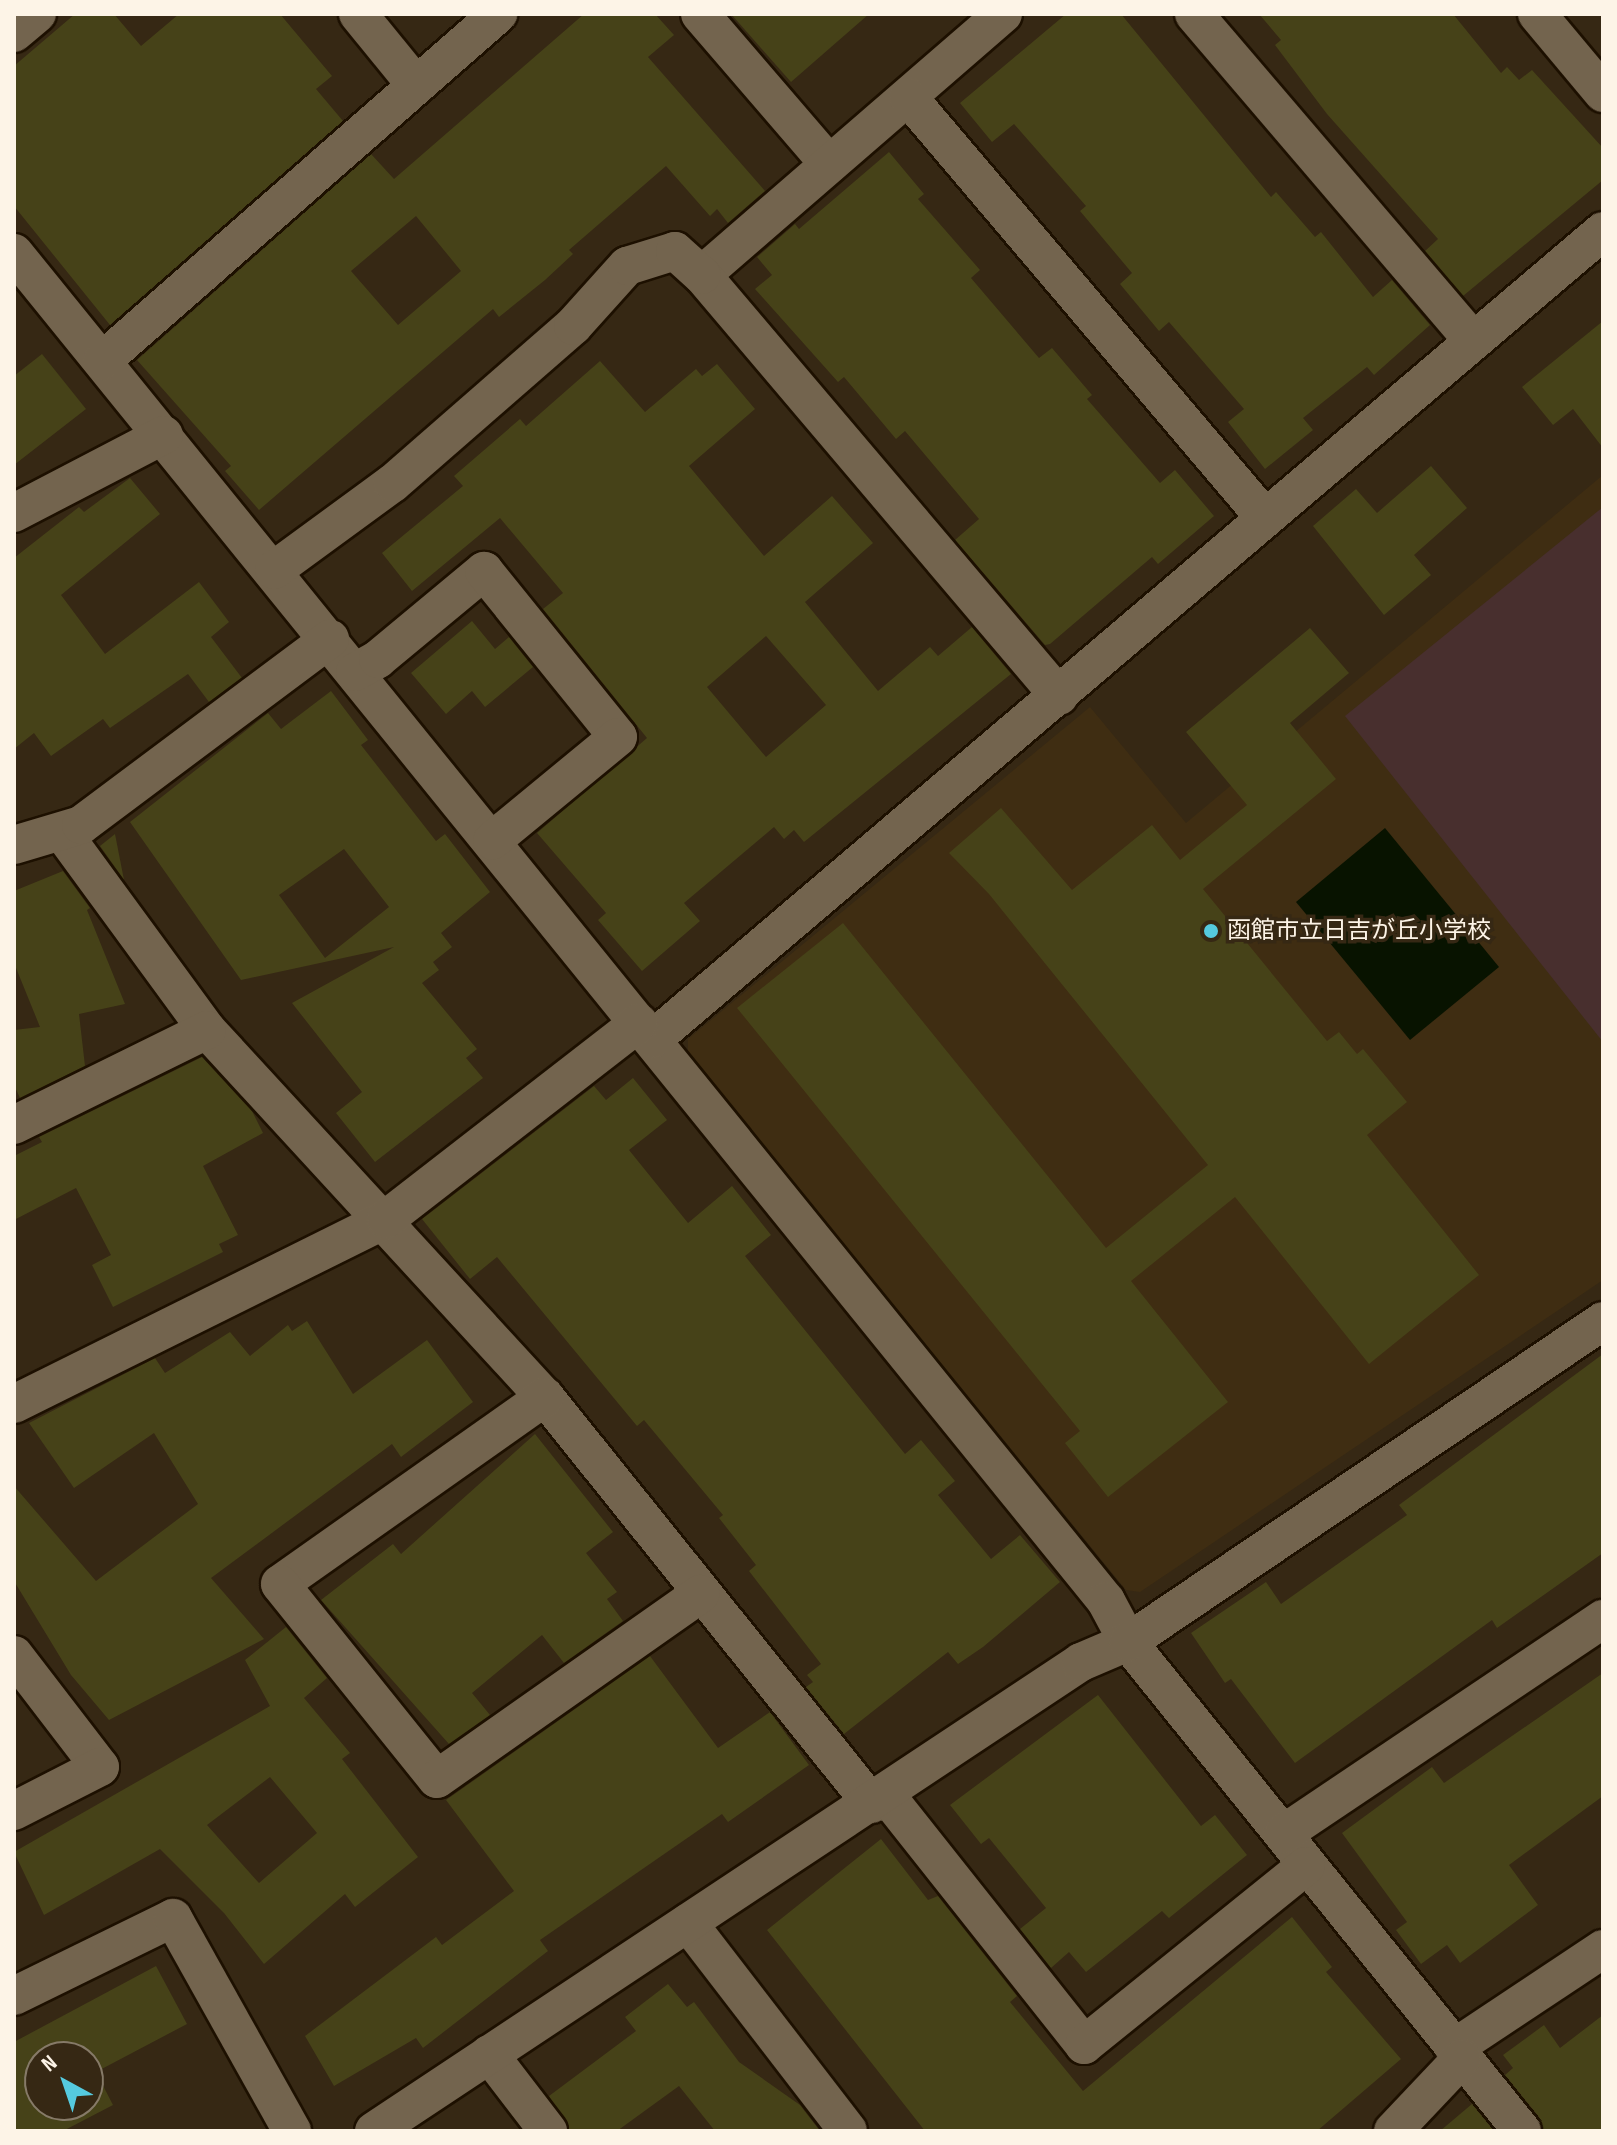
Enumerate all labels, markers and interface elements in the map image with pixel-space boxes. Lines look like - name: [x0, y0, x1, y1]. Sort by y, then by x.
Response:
- place label: 函館市立日吉が丘小学校: [1227, 917, 1491, 945]
- marker: 函館市立日吉が丘小学校: [1202, 922, 1220, 940]
- north arrow: [24, 2041, 104, 2121]
- text: N: [36, 2050, 63, 2078]

